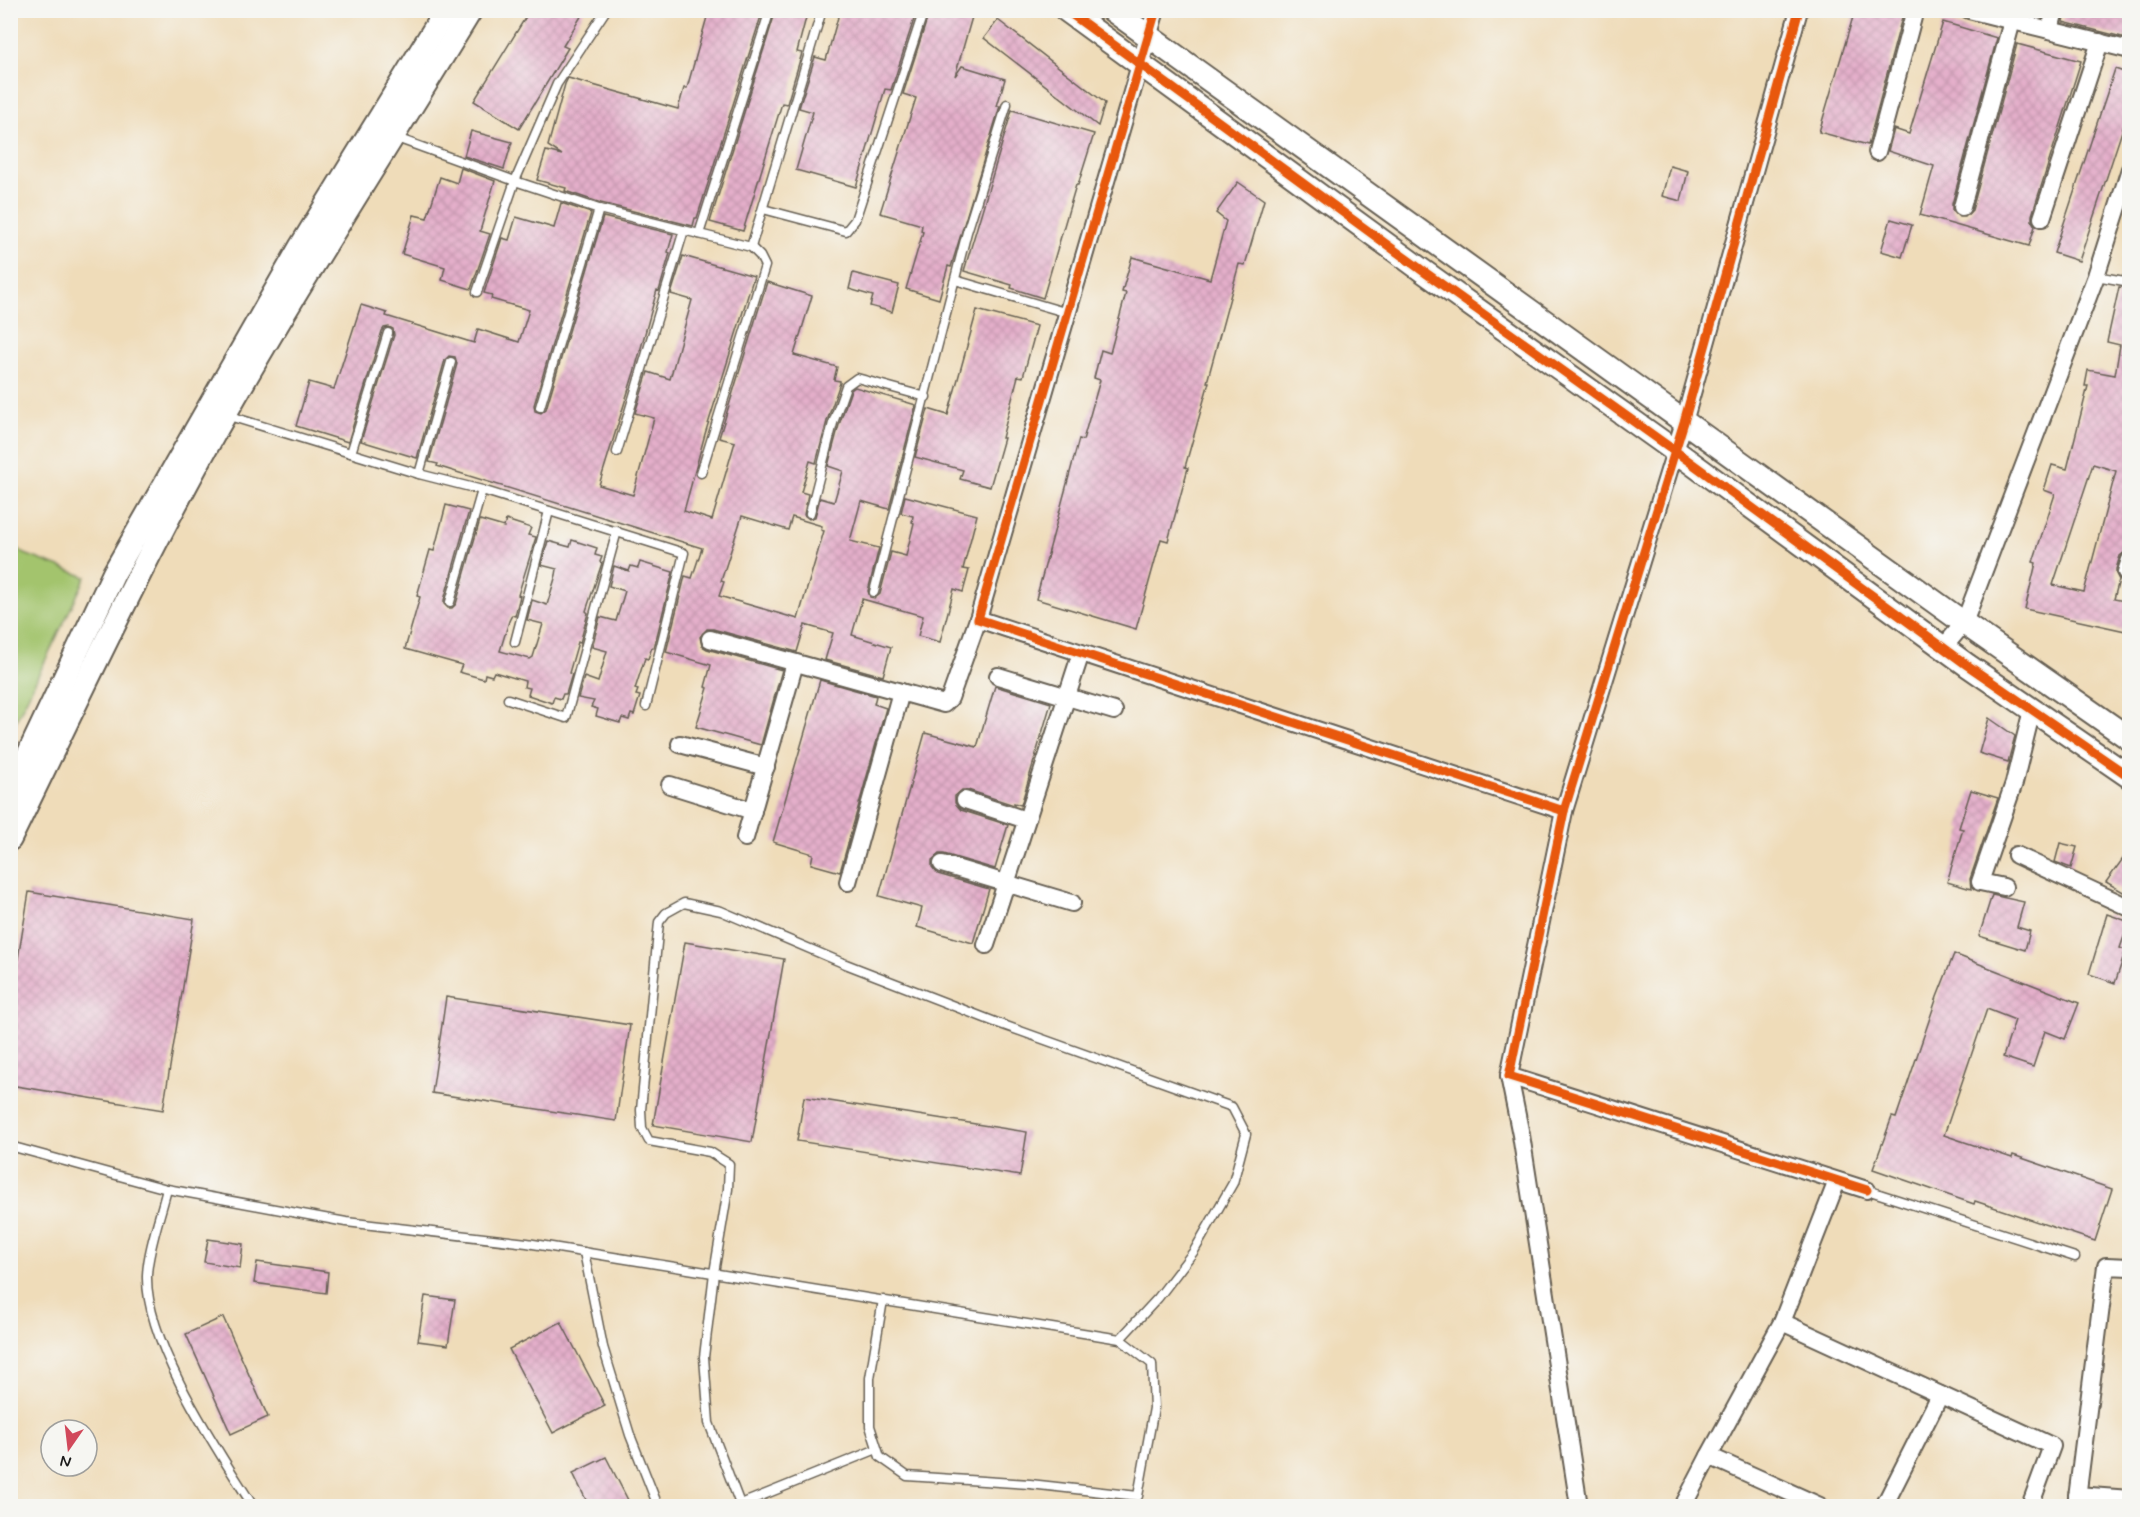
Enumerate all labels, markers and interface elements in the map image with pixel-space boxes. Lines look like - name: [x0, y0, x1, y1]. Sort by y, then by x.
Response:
- north arrow: [39, 1418, 99, 1478]
- text: N: [58, 1450, 73, 1473]

